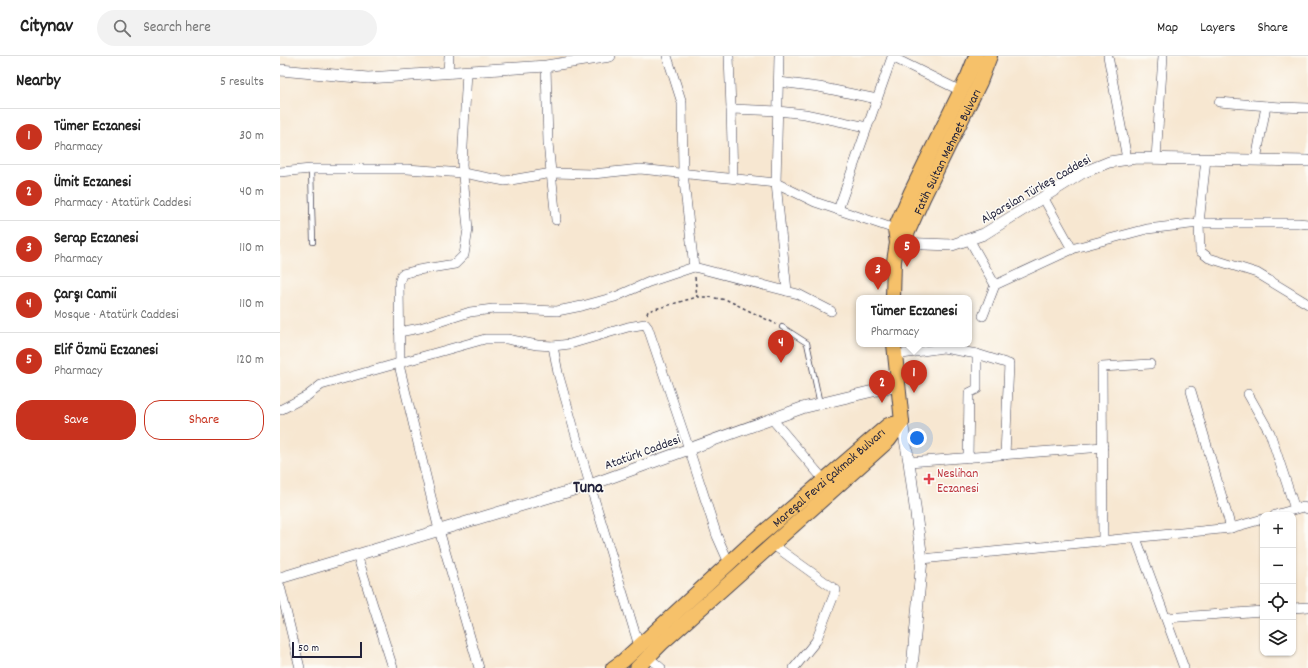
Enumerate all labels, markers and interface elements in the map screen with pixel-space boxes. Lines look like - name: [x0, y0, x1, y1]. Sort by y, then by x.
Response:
- search box: [97, 10, 377, 46]
- text: Citynav: [20, 14, 73, 41]
- icon: search: [111, 17, 133, 39]
- text: Search here: [143, 17, 211, 39]
- text: Map: [1157, 18, 1178, 38]
- text: Layers: [1200, 18, 1235, 38]
- text: Share: [1257, 18, 1288, 38]
- text: Nearby: [16, 70, 60, 94]
- text: 5 results: [220, 73, 264, 92]
- street label: Fatih Sultan Mehmet Bulvarı: [910, 86, 987, 218]
- text: Tümer Eczanesi: [54, 116, 141, 138]
- text: 1: [28, 127, 30, 146]
- text: 30 m: [239, 127, 264, 146]
- text: Pharmacy: [54, 138, 102, 157]
- street label: Alparslan Türkeş Caddesi: [978, 151, 1095, 229]
- text: Ümit Eczanesi: [54, 172, 131, 194]
- text: 2: [26, 183, 32, 202]
- text: 40 m: [240, 183, 264, 202]
- text: Pharmacy · Atatürk Caddesi: [54, 194, 191, 213]
- text: Serap Eczanesi: [54, 228, 138, 250]
- pin: 5: [894, 234, 920, 267]
- text: 3: [26, 239, 32, 258]
- text: 110 m: [239, 239, 264, 258]
- text: Pharmacy: [54, 250, 102, 269]
- pin: 3: [865, 257, 891, 290]
- text: Çarşı Camii: [54, 284, 116, 306]
- text: 4: [26, 295, 32, 314]
- text: 110 m: [239, 295, 264, 314]
- popup: [856, 295, 972, 347]
- text: Tümer Eczanesi: [871, 301, 957, 323]
- text: Mosque · Atatürk Caddesi: [54, 306, 179, 325]
- text: Pharmacy: [871, 323, 919, 342]
- pin: 4: [768, 330, 794, 363]
- text: Elif Özmü Eczanesi: [54, 340, 158, 362]
- text: 5: [26, 351, 32, 370]
- text: 120 m: [236, 351, 264, 370]
- pin: 1: [901, 360, 927, 393]
- text: Pharmacy: [54, 362, 102, 381]
- pin: 2: [869, 370, 895, 403]
- button: Save: [16, 400, 136, 440]
- button: Share: [144, 400, 264, 440]
- street label: Mareşal Fevzi Çakmak Bulvarı: [769, 424, 890, 533]
- your location: [907, 428, 927, 448]
- street label: Atatürk Caddesi: [602, 431, 684, 476]
- place label: Neslihan Eczanesi: [937, 465, 979, 499]
- marker: Neslihan Eczanesi: [924, 474, 934, 484]
- district label: Tuna: [573, 477, 604, 501]
- map controls: [1260, 512, 1296, 656]
- button: +: [1260, 512, 1296, 548]
- button: −: [1260, 548, 1296, 584]
- button: locate: [1260, 584, 1296, 620]
- button: layers: [1260, 620, 1296, 656]
- scale bar: [292, 640, 362, 659]
- text: 50 m: [298, 641, 319, 657]

